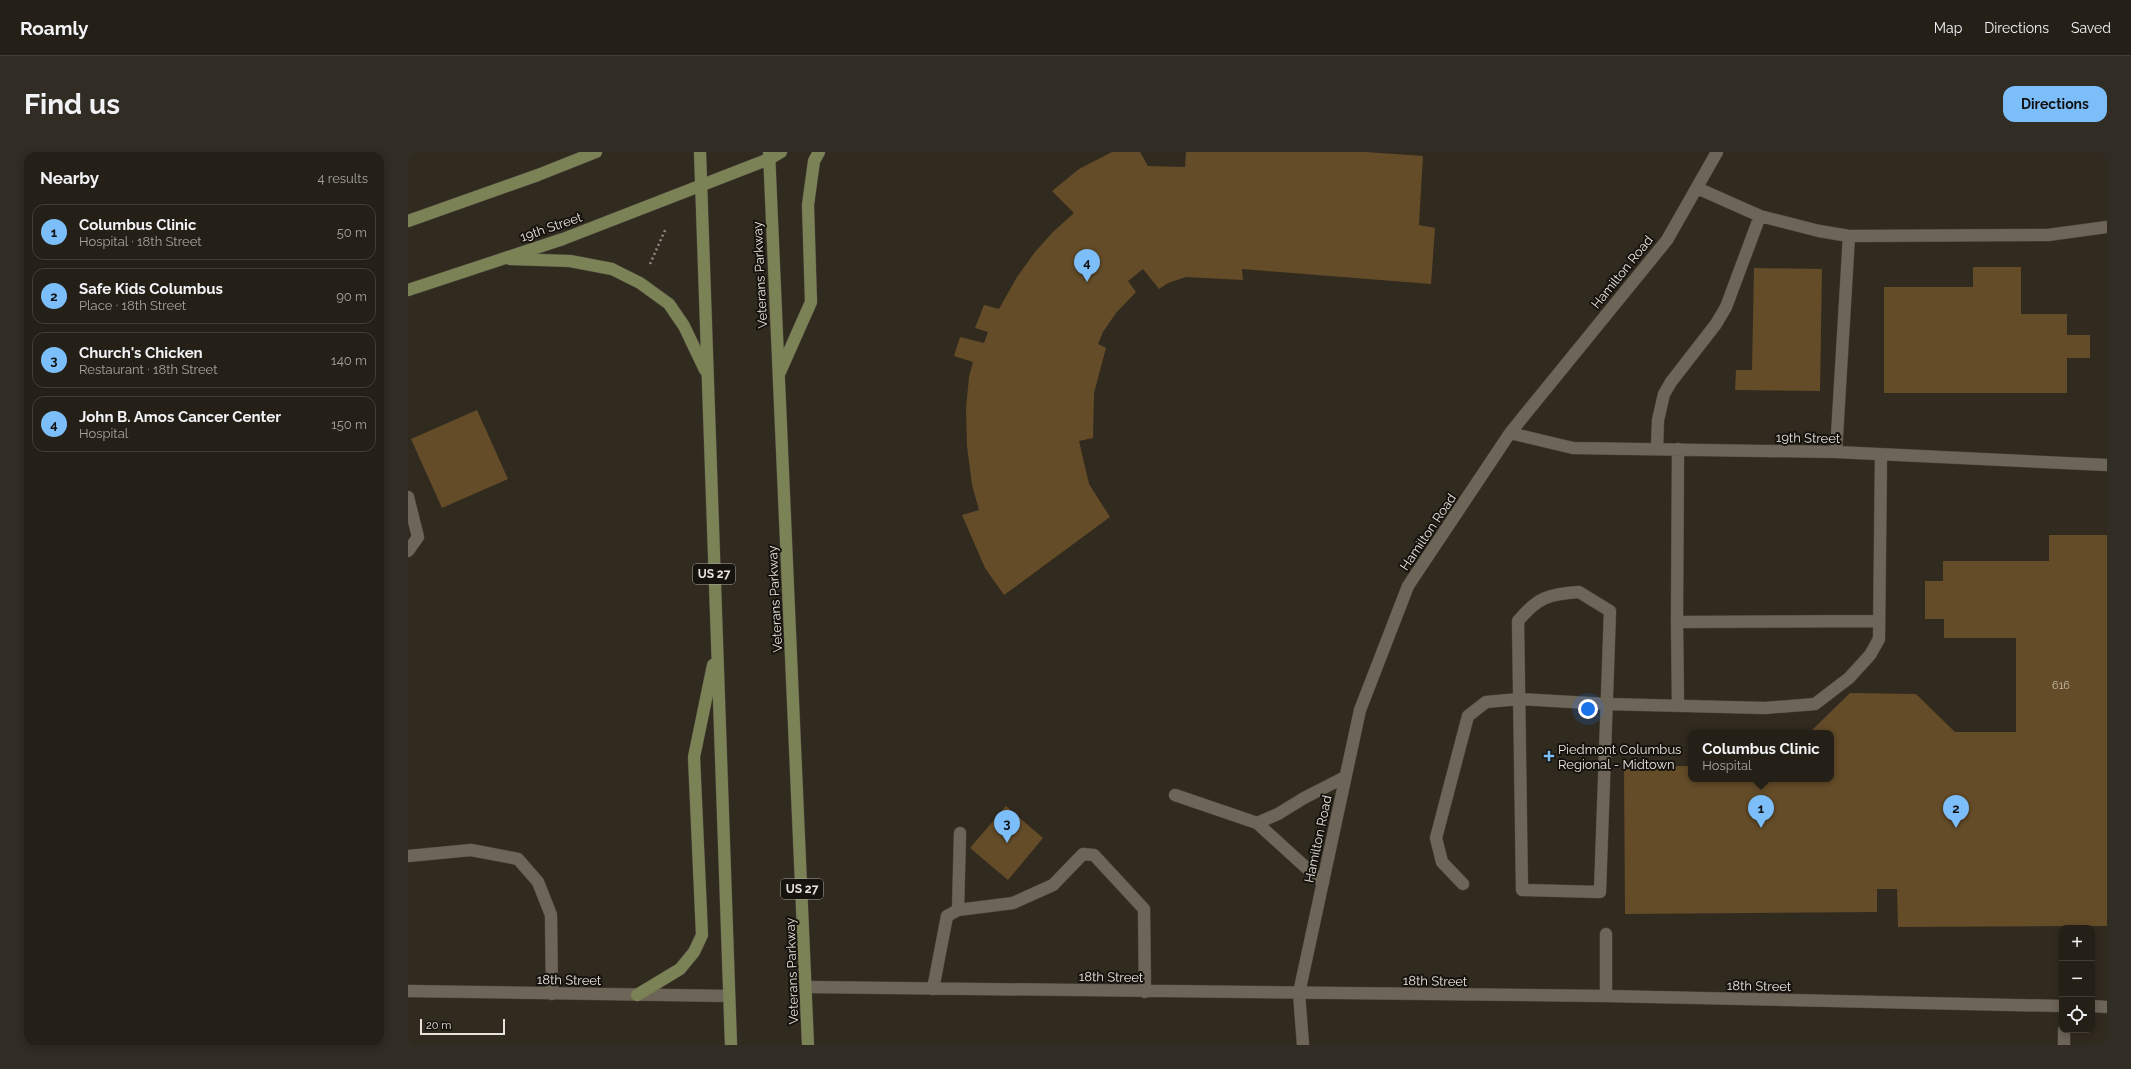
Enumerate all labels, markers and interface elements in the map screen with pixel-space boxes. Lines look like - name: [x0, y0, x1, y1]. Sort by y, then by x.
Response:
- text: Roamly: [20, 17, 88, 39]
- text: Map: [1934, 20, 1962, 36]
- text: Directions: [1984, 20, 2049, 36]
- text: Saved: [2071, 20, 2111, 36]
- button: Directions: [2003, 86, 2107, 122]
- text: Find us: [24, 88, 120, 121]
- text: Nearby: [40, 168, 99, 188]
- text: 4 results: [317, 171, 368, 186]
- street label: 19th Street: [518, 209, 585, 245]
- text: Columbus Clinic: [79, 216, 196, 234]
- street label: Veterans Parkway: [750, 221, 770, 329]
- text: 1: [51, 225, 57, 240]
- text: 50 m: [337, 225, 367, 240]
- street label: Hamilton Road: [1588, 233, 1656, 311]
- text: Hospital · 18th Street: [79, 234, 202, 249]
- pin: 4: [1074, 249, 1100, 282]
- text: Safe Kids Columbus: [79, 280, 223, 298]
- text: 2: [50, 289, 58, 304]
- text: 90 m: [336, 289, 367, 304]
- text: Place · 18th Street: [79, 298, 186, 313]
- text: Church's Chicken: [79, 344, 203, 362]
- text: 3: [50, 353, 58, 368]
- text: 140 m: [331, 353, 367, 368]
- text: Restaurant · 18th Street: [79, 362, 218, 377]
- text: John B. Amos Cancer Center: [79, 408, 281, 426]
- text: 4: [50, 417, 58, 432]
- text: 150 m: [331, 417, 367, 432]
- text: Hospital: [79, 426, 128, 441]
- street label: 19th Street: [1776, 430, 1841, 446]
- street label: Hamilton Road: [1397, 491, 1459, 573]
- street label: Veterans Parkway: [765, 545, 785, 653]
- road number: US 27: [693, 564, 735, 584]
- house number: 616: [2052, 679, 2070, 692]
- your location: [1578, 699, 1598, 719]
- popup: [1688, 730, 1834, 782]
- text: Columbus Clinic: [1702, 740, 1820, 758]
- place label: Piedmont Columbus Regional - Midtown: [1558, 742, 1681, 772]
- marker: Piedmont Columbus Regional - Midtown: [1543, 750, 1555, 762]
- text: Hospital: [1702, 758, 1752, 773]
- street label: Hamilton Road: [1301, 794, 1335, 884]
- pin: 1: [1748, 795, 1774, 828]
- pin: 2: [1943, 795, 1969, 828]
- pin: 3: [994, 810, 1020, 843]
- road number: US 27: [781, 879, 823, 899]
- street label: Veterans Parkway: [783, 917, 801, 1025]
- map controls: [2059, 925, 2095, 1033]
- button: +: [2059, 925, 2095, 961]
- button: −: [2059, 961, 2095, 997]
- street label: 18th Street: [1079, 969, 1144, 985]
- street label: 18th Street: [537, 972, 602, 988]
- street label: 18th Street: [1403, 973, 1468, 989]
- street label: 18th Street: [1727, 978, 1792, 994]
- button: locate: [2059, 997, 2095, 1033]
- scale bar: [420, 1017, 505, 1036]
- text: 20 m: [426, 1019, 451, 1032]

